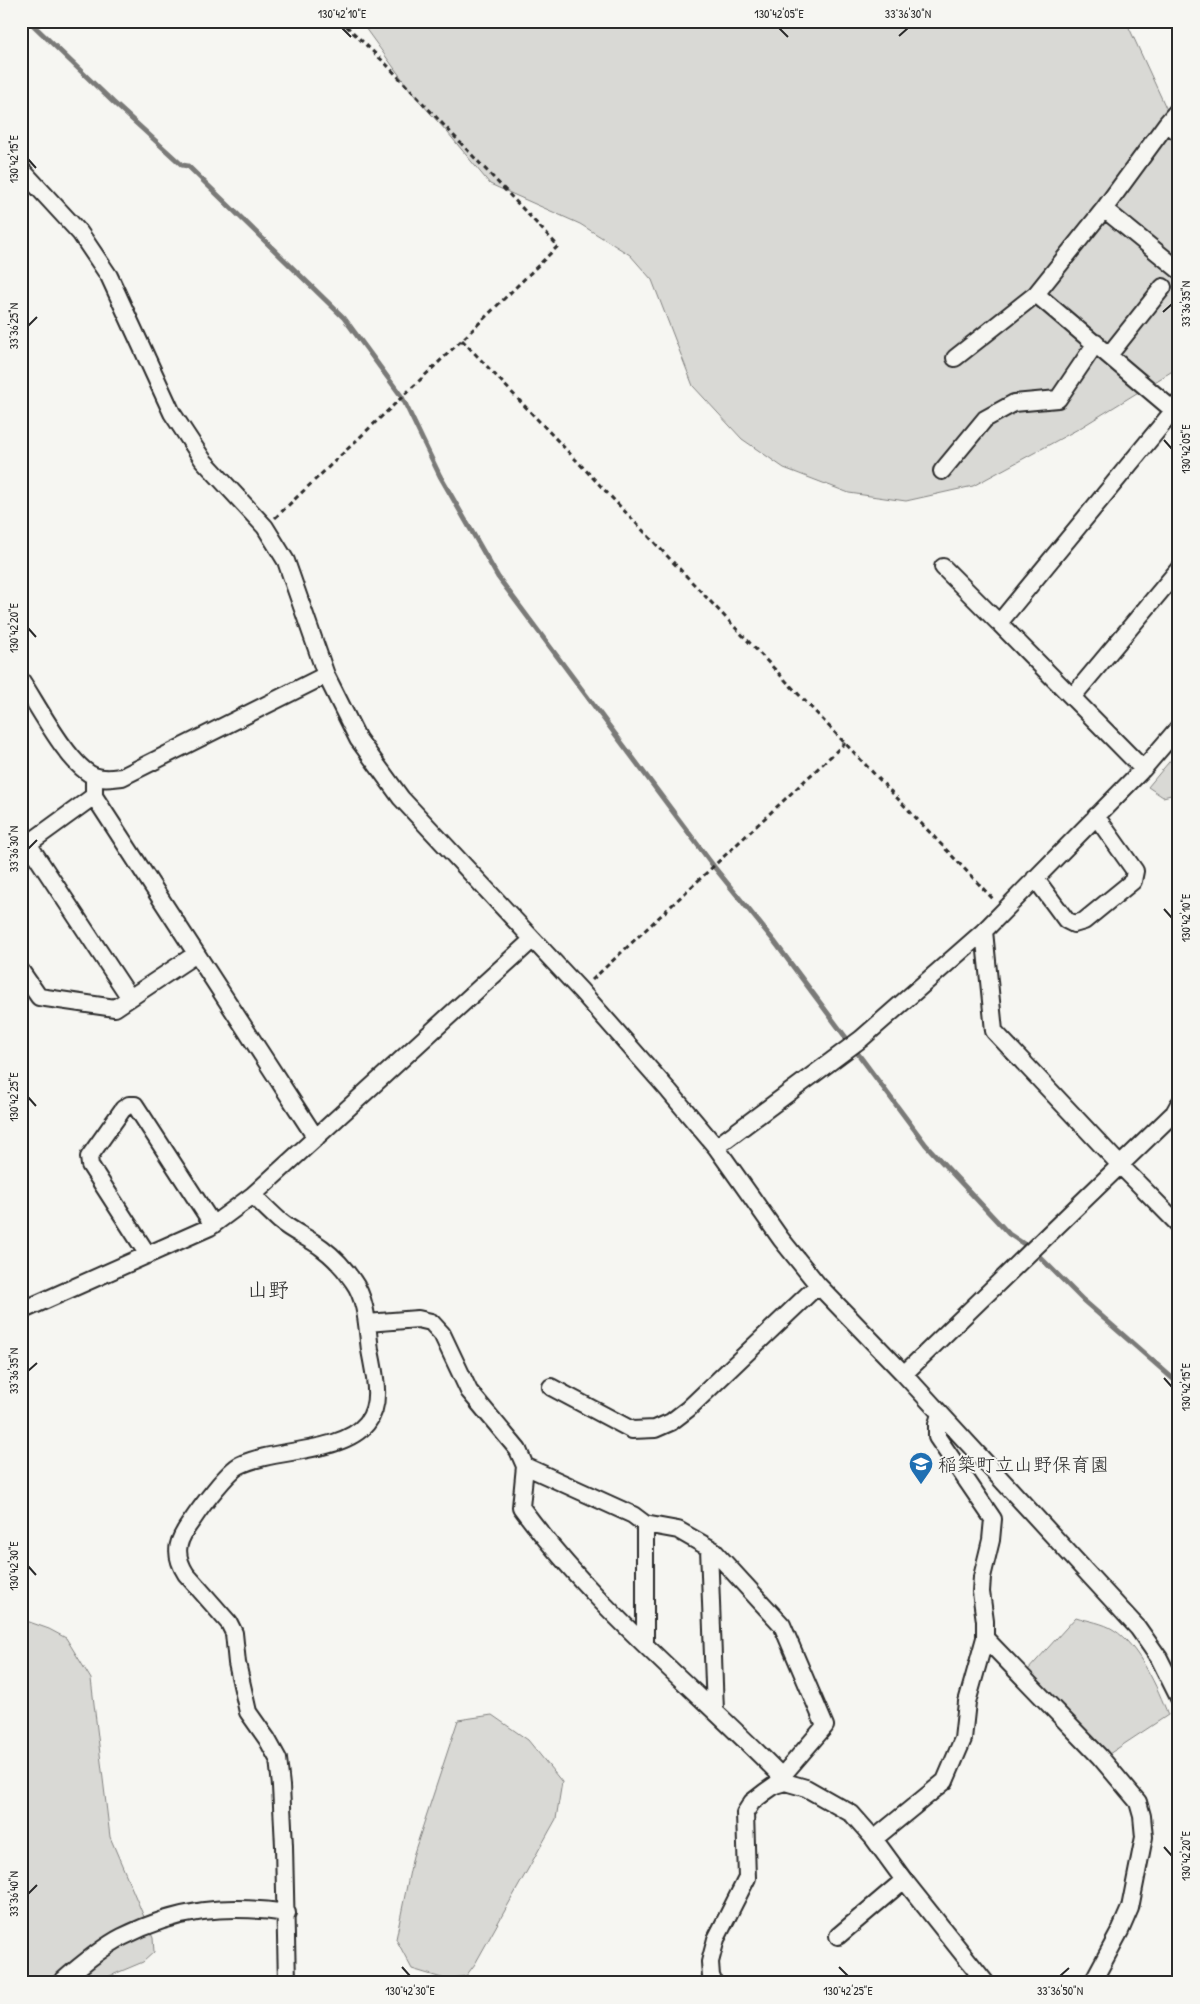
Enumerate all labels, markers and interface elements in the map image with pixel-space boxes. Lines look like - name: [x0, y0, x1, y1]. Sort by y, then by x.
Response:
- text: 130°42'10"E: [318, 5, 367, 22]
- text: 130°42'05"E: [754, 5, 804, 22]
- text: 33°36'30"N: [885, 5, 931, 22]
- text: 130°42'15"E: [5, 134, 22, 183]
- text: 33°36'35"N: [1177, 281, 1194, 327]
- text: 33°36'25"N: [5, 303, 22, 349]
- text: 130°42'05"E: [1177, 424, 1194, 474]
- text: 130°42'20"E: [5, 602, 22, 653]
- text: 33°36'30"N: [5, 826, 22, 872]
- text: 130°42'10"E: [1177, 893, 1194, 942]
- text: 130°42'25"E: [5, 1072, 22, 1122]
- district label: 山野: [247, 1275, 289, 1304]
- text: 33°36'35"N: [5, 1348, 22, 1394]
- text: 130°42'15"E: [1177, 1362, 1194, 1411]
- school or university icon: 稲築町立山野保育園: [908, 1451, 934, 1485]
- place label: 稲築町立山野保育園: [938, 1451, 1109, 1477]
- text: 130°42'30"E: [5, 1540, 22, 1591]
- text: 130°42'20"E: [1177, 1830, 1194, 1881]
- text: 33°36'40"N: [5, 1871, 22, 1917]
- text: 130°42'30"E: [385, 1982, 436, 1999]
- text: 130°42'25"E: [823, 1982, 873, 1999]
- text: 33°36'50"N: [1037, 1982, 1083, 1999]

